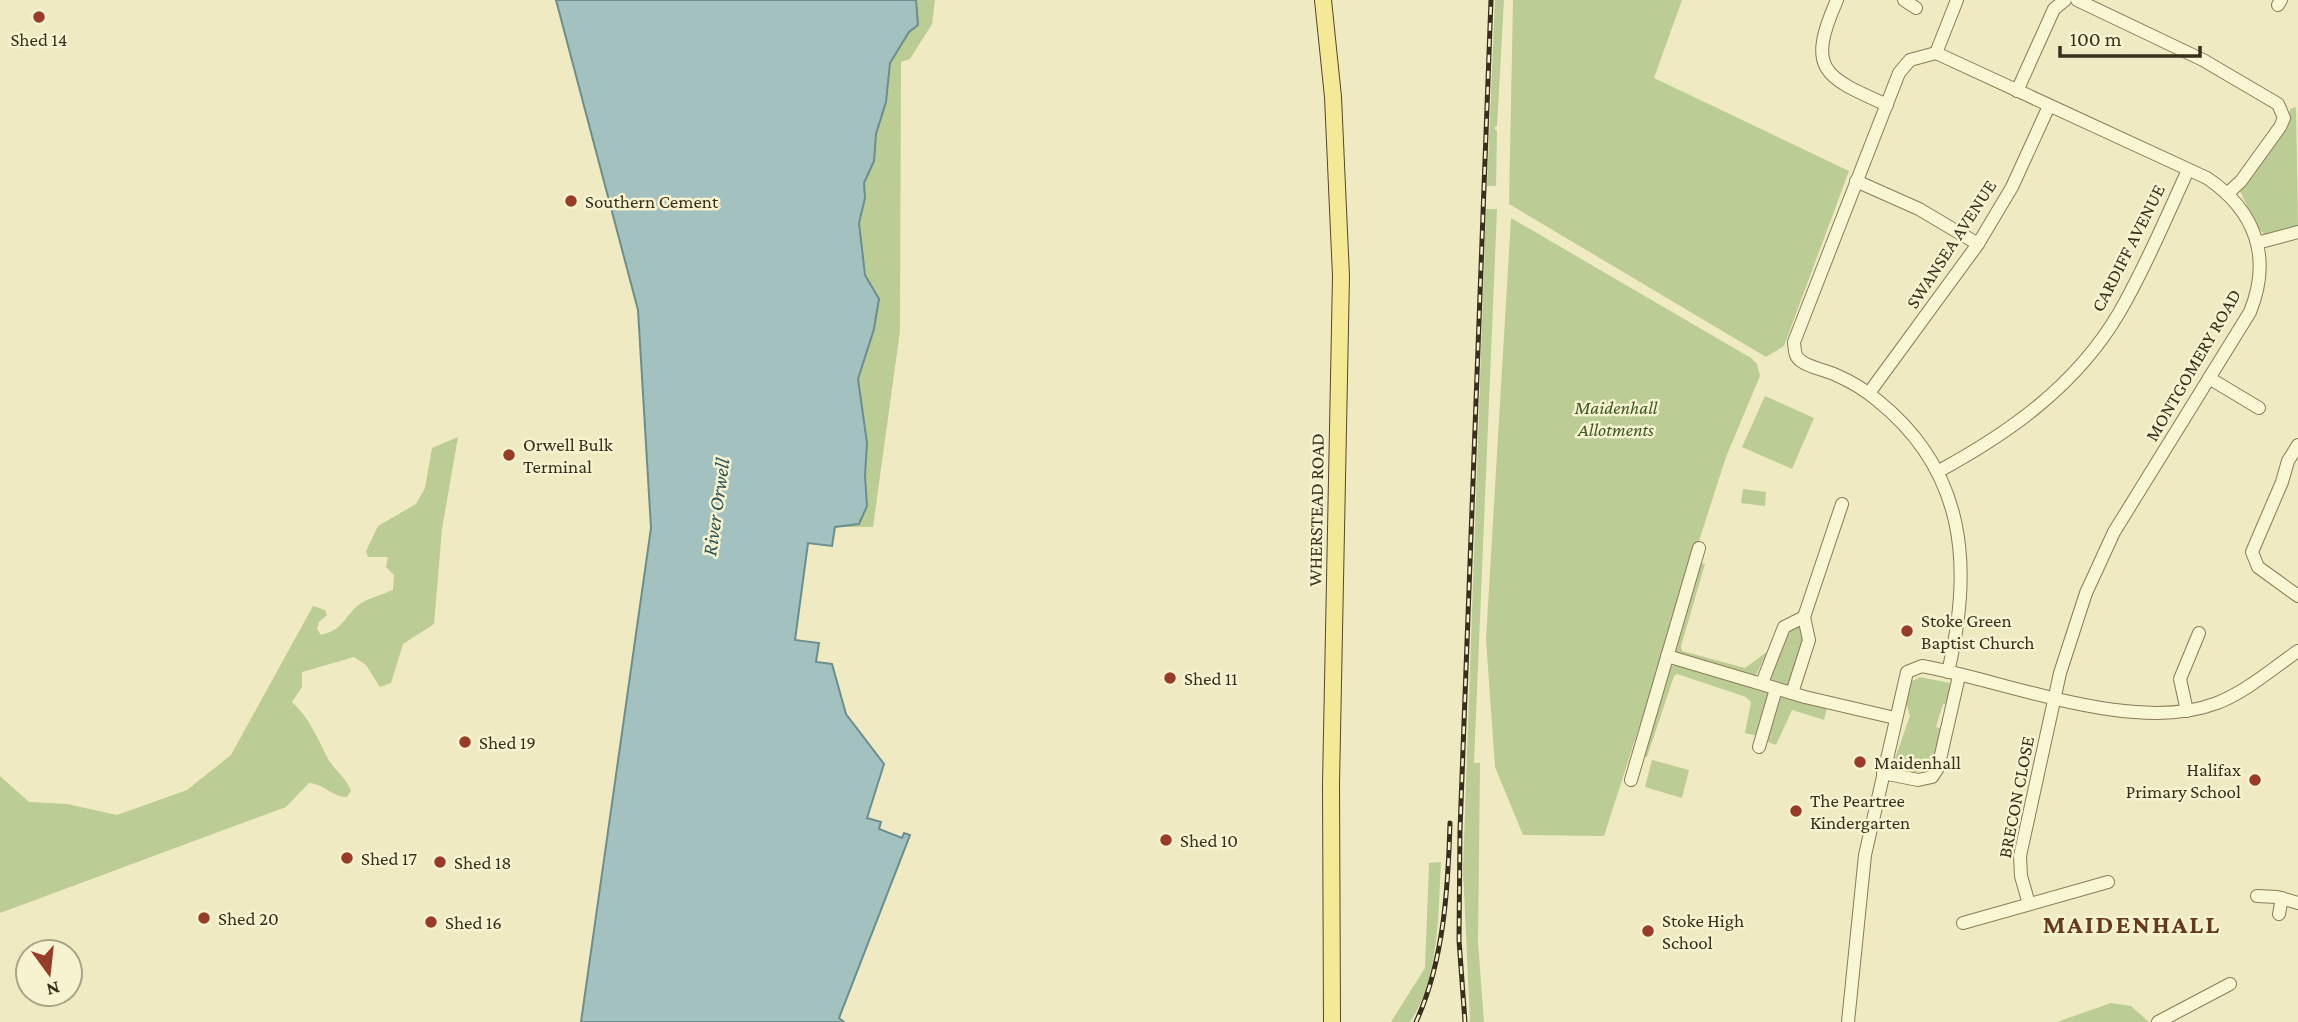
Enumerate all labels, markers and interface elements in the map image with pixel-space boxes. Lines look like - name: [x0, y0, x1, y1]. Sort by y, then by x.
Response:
- marker: Shed 14: [31, 9, 47, 25]
- scale bar: [2060, 14, 2200, 58]
- text: 100 m: [2070, 27, 2122, 51]
- place label: Shed 14: [10, 29, 68, 50]
- street label: SWANSEA AVENUE: [1902, 176, 2000, 312]
- street label: CARDIFF AVENUE: [2087, 181, 2169, 315]
- place label: Southern Cement: [585, 191, 719, 212]
- marker: Southern Cement: [563, 193, 579, 209]
- street label: MONTGOMERY ROAD: [2141, 285, 2245, 445]
- park label: Maidenhall Allotments: [1574, 397, 1658, 440]
- street label: WHERSTEAD ROAD: [1304, 433, 1328, 587]
- place label: Orwell Bulk Terminal: [523, 434, 614, 477]
- marker: Orwell Bulk Terminal: [501, 447, 517, 463]
- water label: River Orwell: [697, 456, 735, 557]
- place label: Stoke Green Baptist Church: [1921, 610, 2035, 653]
- marker: Stoke Green Baptist Church: [1899, 623, 1915, 639]
- place label: Shed 11: [1184, 668, 1238, 689]
- marker: Shed 11: [1162, 670, 1178, 686]
- place label: Shed 19: [479, 732, 536, 753]
- marker: Shed 19: [457, 734, 473, 750]
- street label: BRECON CLOSE: [1994, 734, 2038, 860]
- place label: Maidenhall: [1874, 752, 1961, 773]
- marker: Maidenhall: [1852, 754, 1868, 770]
- place label: Halifax Primary School: [2126, 759, 2241, 802]
- marker: Halifax Primary School: [2247, 772, 2263, 788]
- place label: The Peartree Kindergarten: [1810, 790, 1910, 833]
- marker: The Peartree Kindergarten: [1788, 803, 1804, 819]
- place label: Shed 10: [1180, 830, 1238, 851]
- marker: Shed 10: [1158, 832, 1174, 848]
- place label: Shed 17: [361, 848, 417, 869]
- marker: Shed 17: [339, 850, 355, 866]
- place label: Shed 18: [454, 852, 512, 873]
- marker: Shed 18: [432, 854, 448, 870]
- place label: Shed 20: [218, 908, 279, 929]
- marker: Shed 20: [196, 910, 212, 926]
- place label: Stoke High School: [1662, 910, 1744, 953]
- district label: MAIDENHALL: [2043, 910, 2221, 939]
- place label: Shed 16: [445, 912, 502, 933]
- marker: Shed 16: [423, 914, 439, 930]
- marker: Stoke High School: [1640, 923, 1656, 939]
- north arrow: [14, 938, 84, 1008]
- text: N: [44, 977, 62, 1001]

